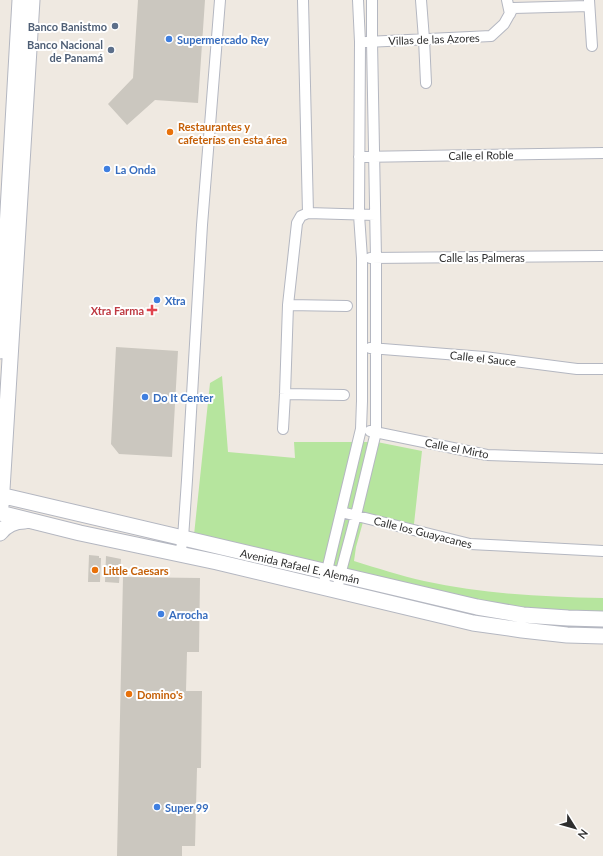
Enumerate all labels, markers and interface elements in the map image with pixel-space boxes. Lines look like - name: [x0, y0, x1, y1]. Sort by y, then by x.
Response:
- place label: Banco Banistmo: [28, 20, 107, 33]
- marker: Banco Banistmo: [110, 21, 120, 31]
- street label: Villas de las Azores: [388, 31, 480, 47]
- place label: Supermercado Rey: [177, 33, 269, 46]
- marker: Supermercado Rey: [164, 34, 174, 44]
- place label: Banco Nacional de Panamá: [27, 38, 103, 64]
- marker: Banco Nacional de Panamá: [106, 45, 116, 55]
- place label: Restaurantes y cafeterías en esta área: [178, 120, 287, 146]
- marker: Restaurantes y cafeterías en esta área: [165, 127, 175, 137]
- street label: Calle el Roble: [448, 148, 514, 162]
- place label: La Onda: [115, 163, 156, 176]
- marker: La Onda: [102, 164, 112, 174]
- street label: Calle las Palmeras: [439, 251, 525, 264]
- place label: Xtra: [165, 294, 186, 307]
- marker: Xtra: [152, 295, 162, 305]
- place label: Xtra Farma: [91, 304, 144, 317]
- marker: Xtra Farma: [147, 305, 157, 315]
- street label: Calle el Sauce: [449, 348, 517, 368]
- place label: Do It Center: [153, 391, 214, 404]
- marker: Do It Center: [140, 392, 150, 402]
- street label: Calle el Mirto: [424, 435, 490, 461]
- street label: Calle los Guayacanes: [372, 513, 474, 551]
- street label: Avenida Rafael E. Alemán: [239, 546, 361, 586]
- place label: Little Caesars: [103, 564, 169, 577]
- marker: Little Caesars: [90, 565, 100, 575]
- place label: Arrocha: [168, 608, 208, 621]
- marker: Arrocha: [156, 609, 166, 619]
- place label: Domino's: [137, 688, 183, 701]
- marker: Domino's: [124, 689, 134, 699]
- place label: Super 99: [165, 801, 209, 814]
- marker: Super 99: [152, 802, 162, 812]
- north arrow: [555, 808, 595, 848]
- text: N: [576, 827, 591, 842]

